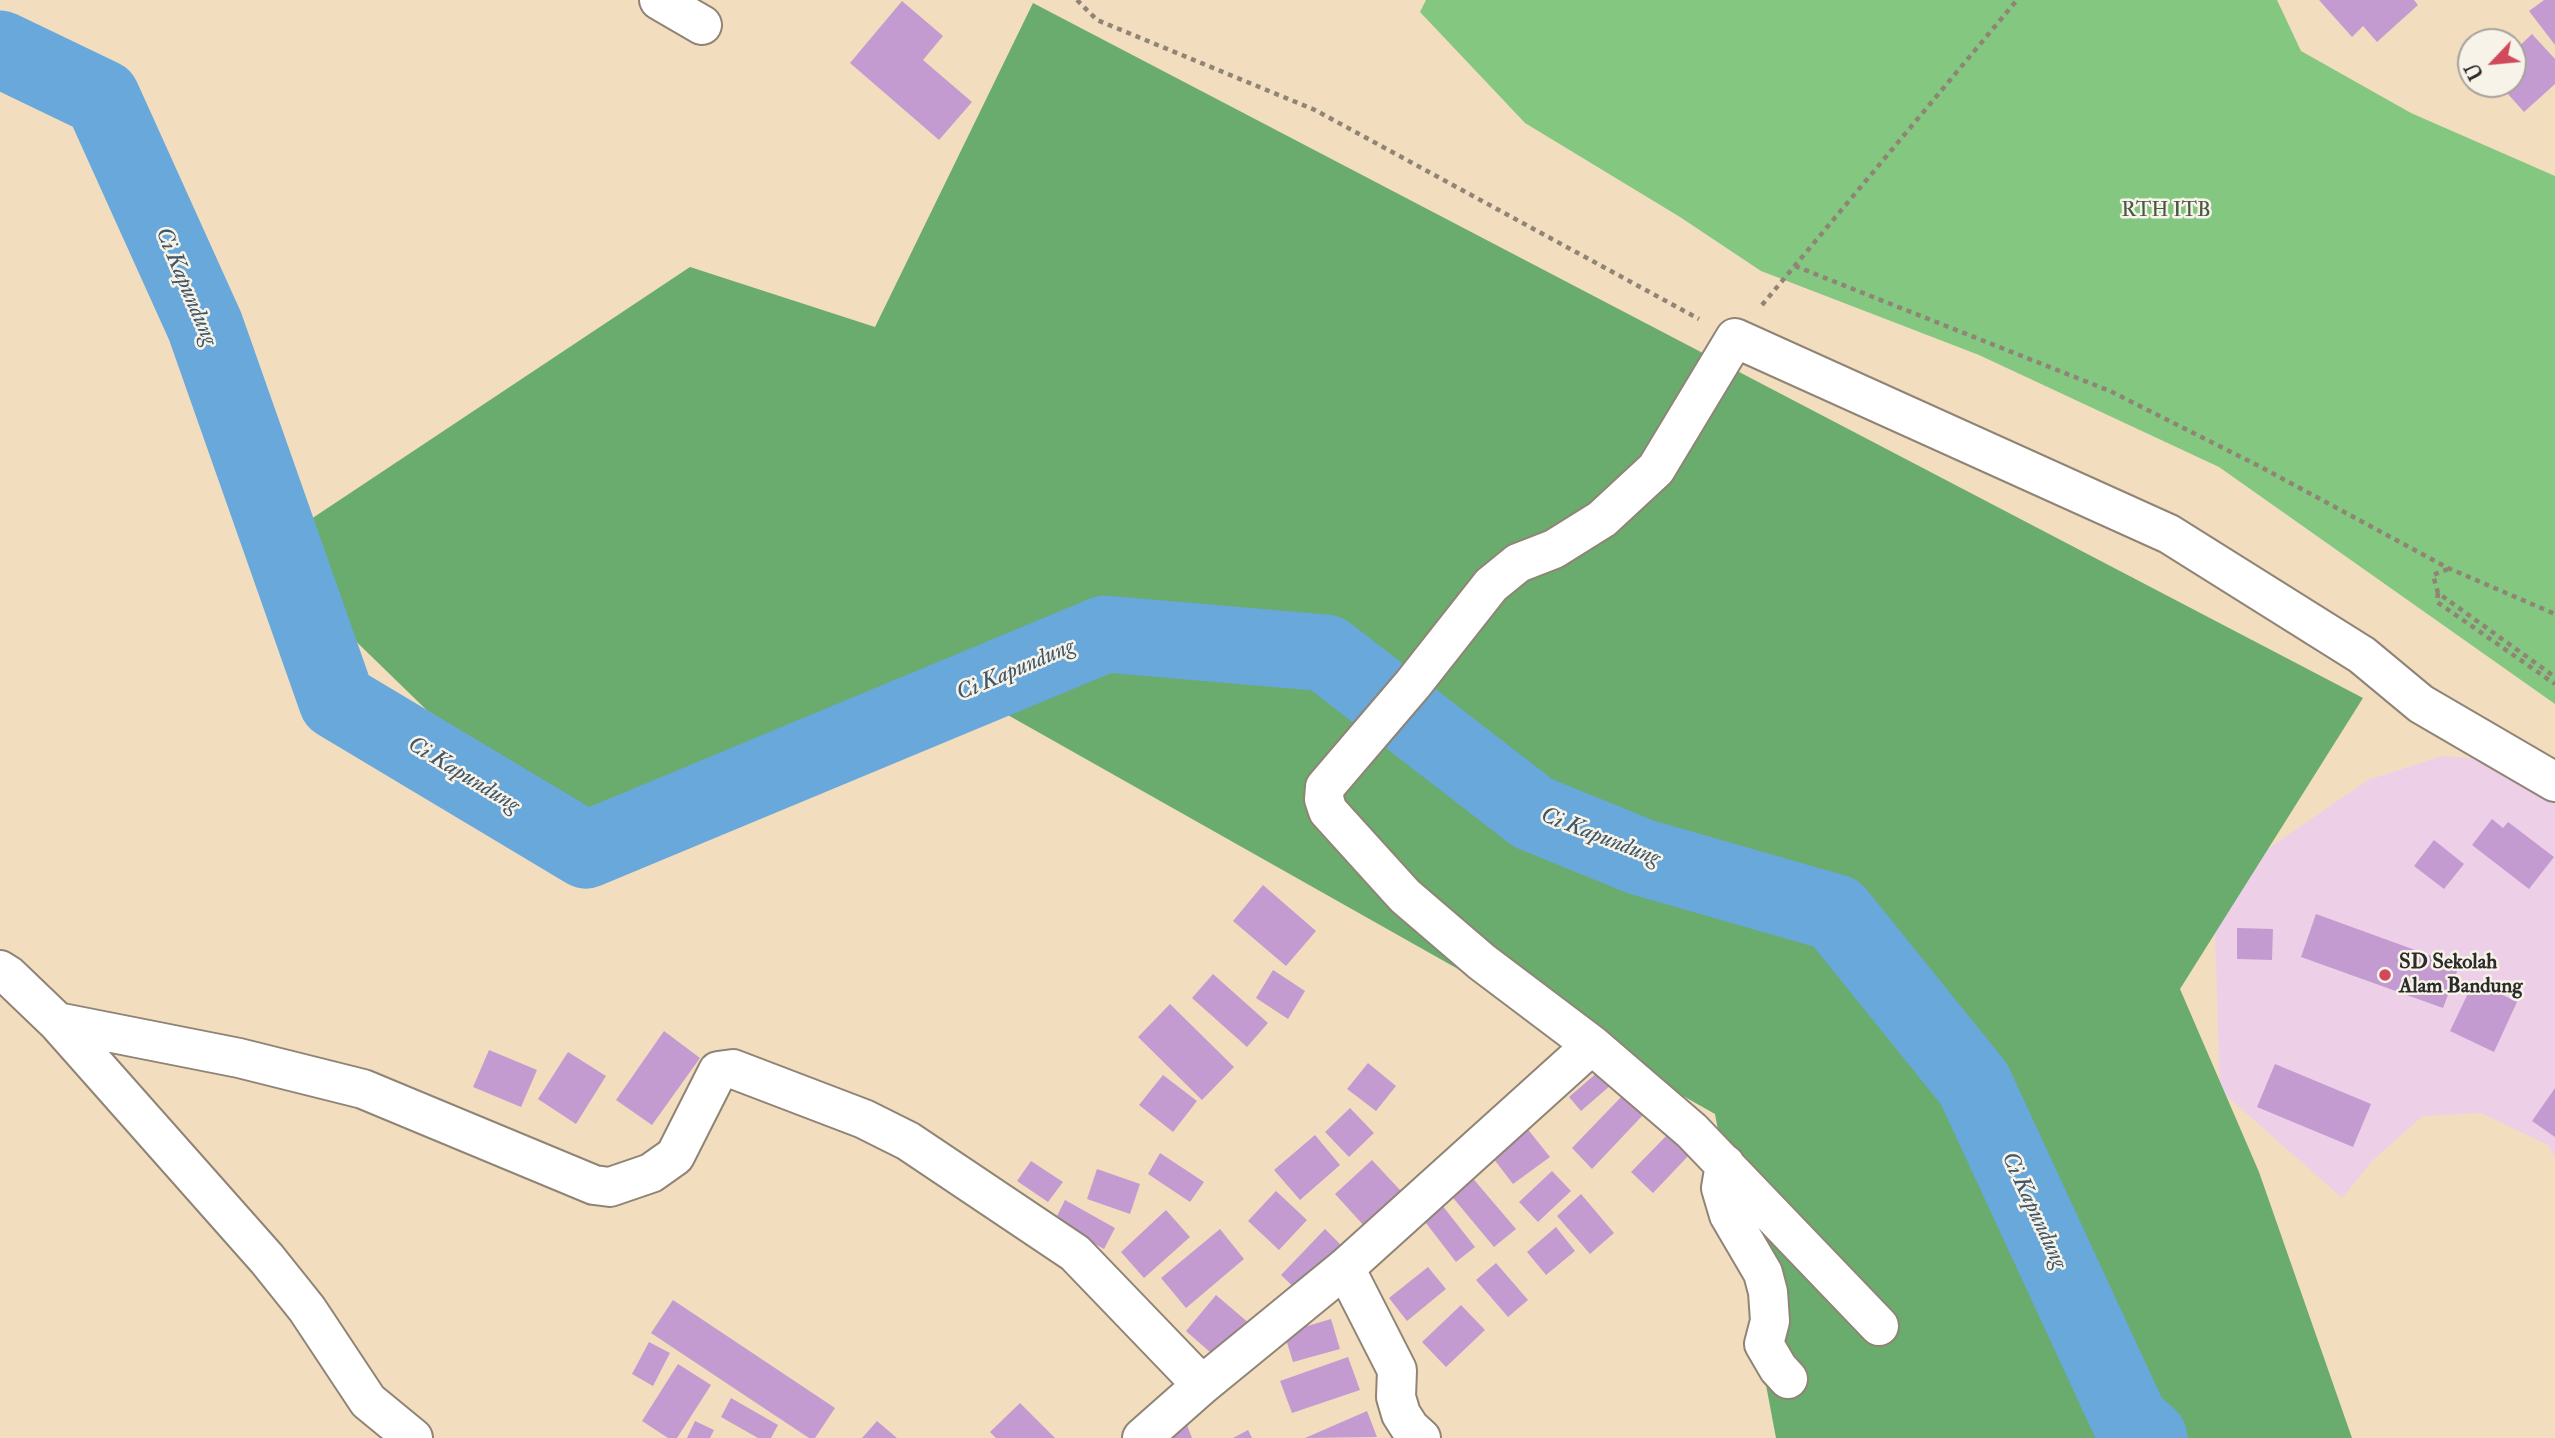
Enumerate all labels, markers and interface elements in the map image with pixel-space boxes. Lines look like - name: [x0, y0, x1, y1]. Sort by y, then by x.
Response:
- north arrow: [2457, 28, 2527, 98]
- text: U: [2461, 59, 2489, 84]
- park label: RTH ITB: [2121, 198, 2211, 224]
- water label: Ci Kapundung: [148, 224, 222, 350]
- water label: Ci Kapundung: [953, 634, 1079, 708]
- water label: Ci Kapundung: [402, 732, 524, 820]
- water label: Ci Kapundung: [1536, 803, 1664, 873]
- place label: SD Sekolah Alam Bandung: [2399, 950, 2523, 1000]
- marker: SD Sekolah Alam Bandung: [2377, 967, 2393, 983]
- water label: Ci Kapundung: [1994, 1148, 2072, 1274]

